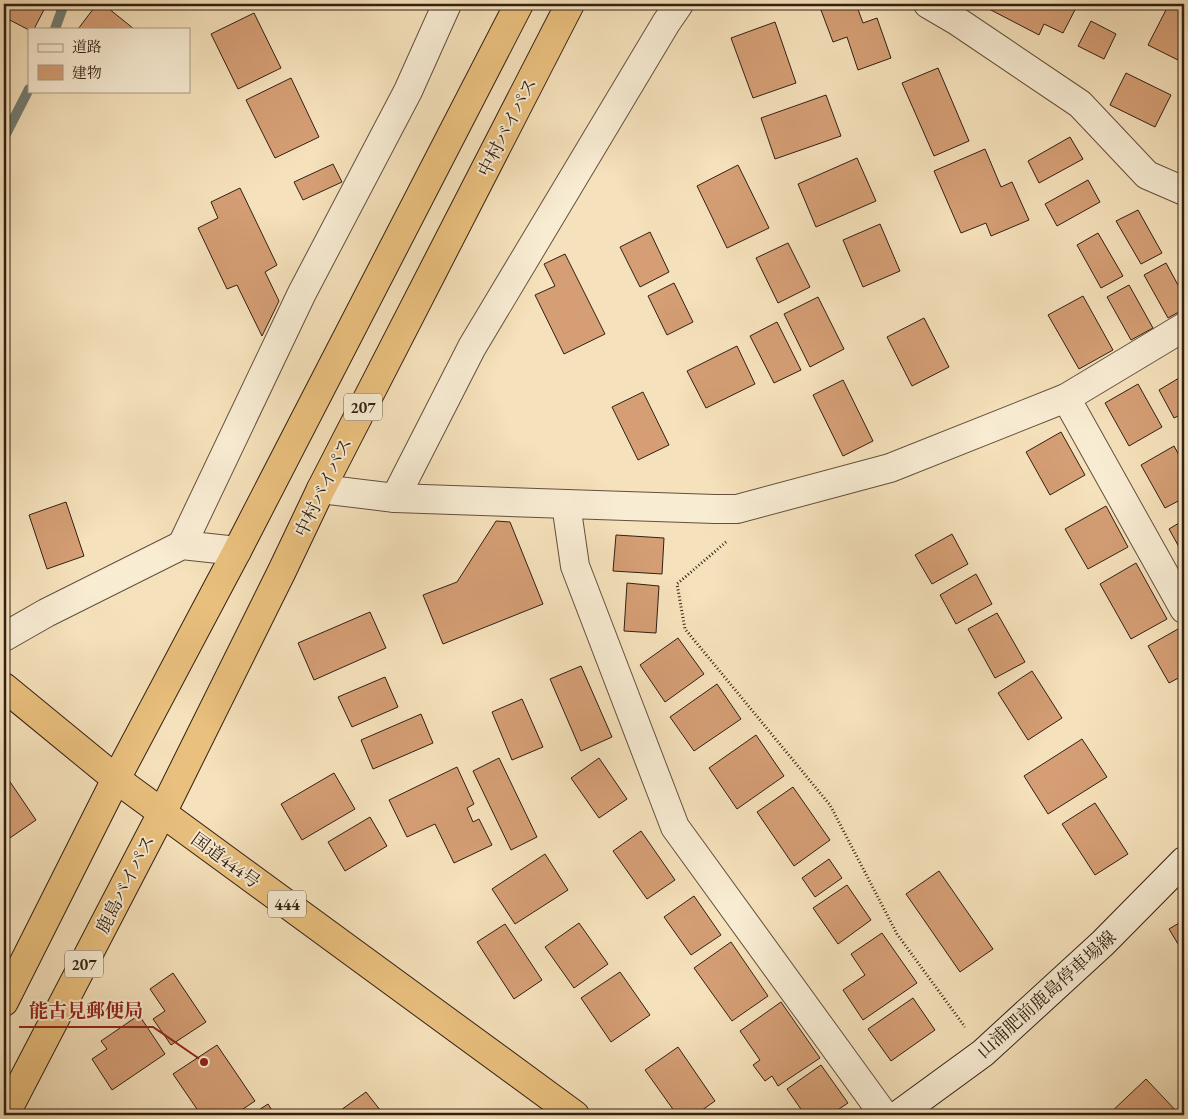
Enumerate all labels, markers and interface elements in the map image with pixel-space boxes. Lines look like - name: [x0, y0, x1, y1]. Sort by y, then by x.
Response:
- legend: [28, 28, 190, 92]
- text: 道路: [72, 37, 102, 56]
- text: 建物: [72, 63, 102, 82]
- street label: 中村バイパス: [472, 74, 542, 180]
- road number: 207: [344, 394, 382, 421]
- street label: 中村バイパス: [289, 434, 357, 540]
- street label: 国道444号: [187, 827, 265, 893]
- street label: 鹿島バイパス: [90, 831, 160, 937]
- road number: 444: [268, 891, 306, 918]
- street label: 山浦肥前鹿島停車場線: [971, 925, 1121, 1063]
- road number: 207: [65, 951, 103, 978]
- callout: 能古見郵便局: [19, 993, 153, 1027]
- text: 能古見郵便局: [29, 998, 143, 1023]

